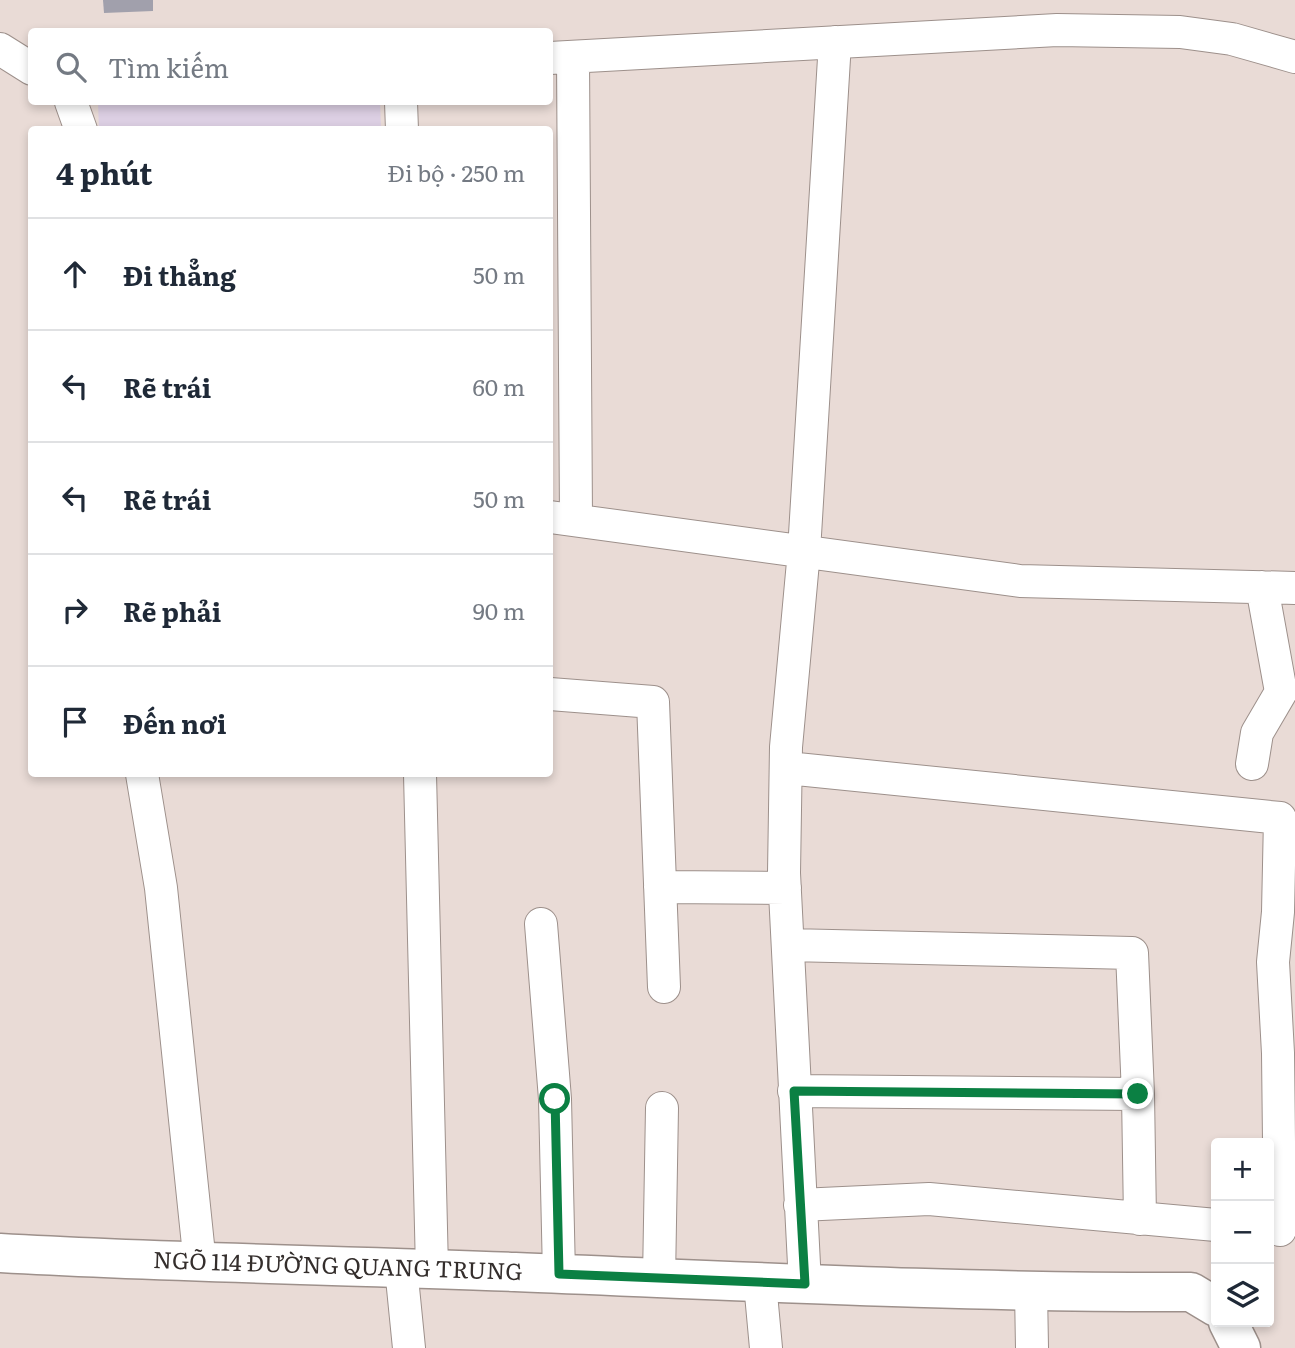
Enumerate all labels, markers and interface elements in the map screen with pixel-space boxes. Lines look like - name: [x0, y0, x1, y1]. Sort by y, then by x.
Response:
- search box: [28, 28, 553, 105]
- text: Tìm kiếm: [108, 47, 229, 86]
- icon: search: [52, 48, 90, 86]
- text: 4 phút: [56, 150, 152, 194]
- text: Đi bộ · 250 m: [387, 155, 525, 189]
- icon: ahead: [56, 255, 94, 293]
- text: Đi thẳng: [123, 255, 236, 294]
- text: 50 m: [473, 257, 525, 291]
- icon: left: [56, 367, 94, 405]
- text: Rẽ trái: [123, 367, 211, 406]
- text: 60 m: [472, 369, 525, 403]
- icon: left: [56, 479, 94, 517]
- text: Rẽ trái: [123, 479, 211, 518]
- text: 50 m: [473, 481, 525, 515]
- icon: right: [56, 591, 94, 629]
- text: Rẽ phải: [123, 591, 221, 630]
- text: 90 m: [473, 593, 525, 627]
- icon: arrive: [56, 703, 94, 741]
- text: Đến nơi: [123, 703, 226, 742]
- route end: [1122, 1078, 1153, 1109]
- route start: [539, 1083, 570, 1114]
- map controls: [1211, 1138, 1274, 1327]
- button: +: [1211, 1138, 1274, 1201]
- button: −: [1211, 1201, 1274, 1264]
- street label: NGÕ 114 ĐƯỜNG QUANG TRUNG: [152, 1241, 523, 1287]
- button: layers: [1211, 1264, 1274, 1327]

